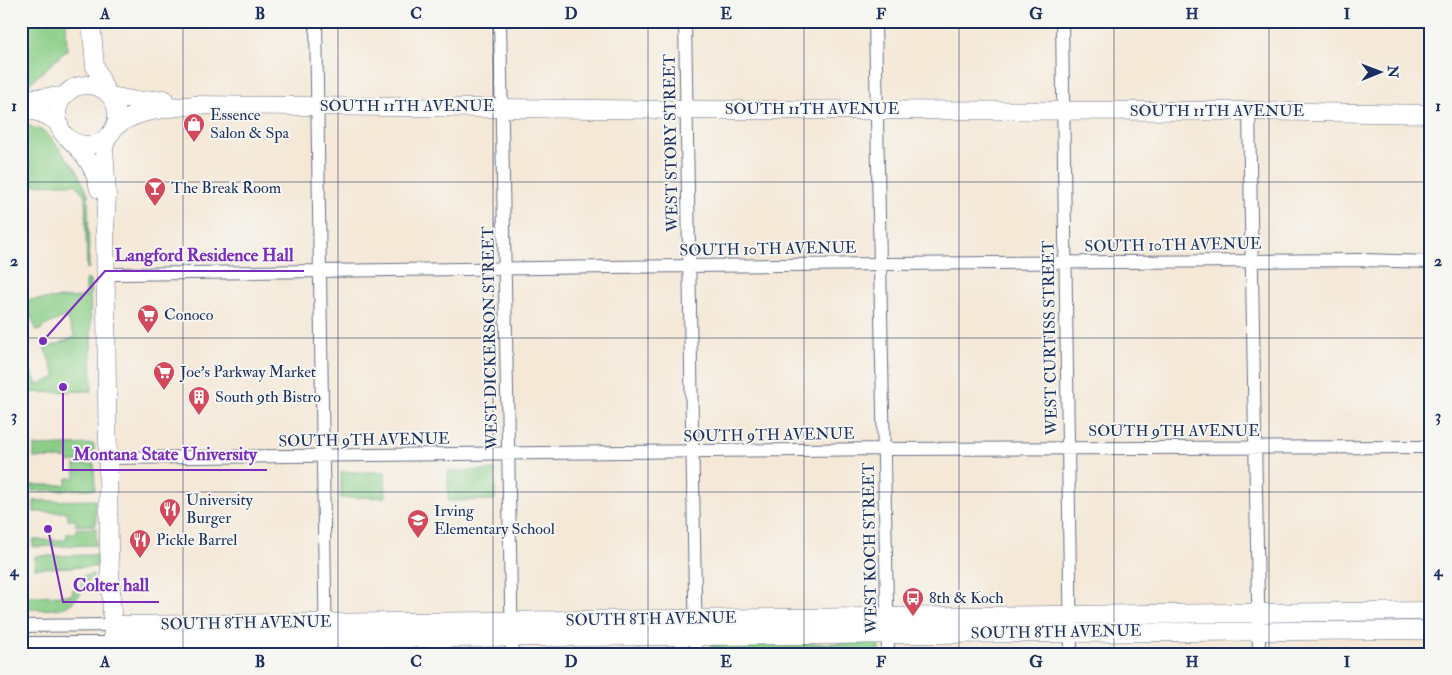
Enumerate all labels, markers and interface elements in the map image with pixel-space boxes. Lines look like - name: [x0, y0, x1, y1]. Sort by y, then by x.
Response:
- text: A: [99, 4, 111, 24]
- text: B: [255, 4, 265, 24]
- text: C: [410, 4, 422, 24]
- text: D: [564, 4, 578, 24]
- text: E: [720, 4, 732, 24]
- text: F: [876, 4, 886, 24]
- text: G: [1029, 4, 1043, 24]
- text: H: [1185, 4, 1199, 24]
- text: I: [1344, 4, 1351, 24]
- north arrow: [1354, 48, 1404, 98]
- street label: WEST STORY STREET: [659, 54, 683, 233]
- text: N: [1384, 64, 1401, 79]
- text: 1: [11, 96, 17, 116]
- street label: SOUTH 11TH AVENUE: [320, 96, 494, 116]
- text: 1: [1435, 96, 1441, 116]
- street label: SOUTH 11TH AVENUE: [725, 99, 899, 119]
- street label: SOUTH 11TH AVENUE: [1130, 101, 1304, 121]
- place label: Essence Salon & Spa: [210, 105, 290, 144]
- shop icon: Essence Salon & Spa: [182, 112, 206, 143]
- bar icon: The Break Room: [143, 176, 167, 207]
- place label: The Break Room: [171, 178, 282, 198]
- street label: WEST DICKERSON STREET: [478, 226, 502, 451]
- street label: SOUTH 10TH AVENUE: [1084, 233, 1262, 257]
- street label: SOUTH 10TH AVENUE: [679, 237, 857, 261]
- callout: Langford Residence Hall: [105, 238, 304, 271]
- street label: WEST CURTISS STREET: [1038, 240, 1062, 437]
- text: Langford Residence Hall: [115, 244, 294, 267]
- text: 2: [10, 251, 18, 271]
- text: 2: [1434, 251, 1442, 271]
- supermarket icon: Conoco: [136, 303, 160, 334]
- place label: Conoco: [164, 305, 214, 325]
- supermarket icon: Joe's Parkway Market: [152, 360, 176, 391]
- place label: Joe's Parkway Market: [179, 362, 316, 383]
- building icon: South 9th Bistro: [187, 385, 211, 416]
- place label: South 9th Bistro: [215, 387, 321, 407]
- text: 3: [11, 406, 17, 426]
- text: 3: [1435, 406, 1441, 426]
- street label: SOUTH 9TH AVENUE: [1088, 421, 1260, 441]
- street label: SOUTH 9TH AVENUE: [683, 424, 855, 446]
- street label: SOUTH 9TH AVENUE: [278, 429, 450, 451]
- callout: Montana State University: [63, 437, 267, 470]
- text: Montana State University: [72, 443, 258, 466]
- street label: WEST KOCH STREET: [859, 462, 882, 635]
- place label: University Burger: [186, 490, 254, 528]
- restaurant icon: University Burger: [158, 497, 182, 528]
- place label: Irving Elementary School: [434, 501, 555, 539]
- school or university icon: Irving Elementary School: [406, 508, 430, 539]
- restaurant icon: Pickle Barrel: [128, 528, 152, 559]
- place label: Pickle Barrel: [156, 530, 237, 550]
- text: 4: [9, 561, 20, 581]
- text: 4: [1433, 561, 1444, 581]
- callout: Colter hall: [63, 569, 159, 602]
- text: Colter hall: [73, 574, 149, 597]
- bus stop icon: 8th & Koch: [901, 586, 925, 617]
- place label: 8th & Koch: [929, 588, 1004, 608]
- street label: SOUTH 8TH AVENUE: [565, 608, 737, 630]
- street label: SOUTH 8TH AVENUE: [160, 612, 332, 634]
- street label: SOUTH 8TH AVENUE: [970, 621, 1142, 643]
- text: A: [99, 652, 111, 672]
- text: B: [255, 652, 265, 672]
- text: C: [410, 652, 422, 672]
- text: D: [564, 652, 578, 672]
- text: E: [720, 652, 732, 672]
- text: F: [876, 652, 886, 672]
- text: G: [1029, 652, 1043, 672]
- text: H: [1185, 652, 1199, 672]
- text: I: [1344, 652, 1351, 672]

